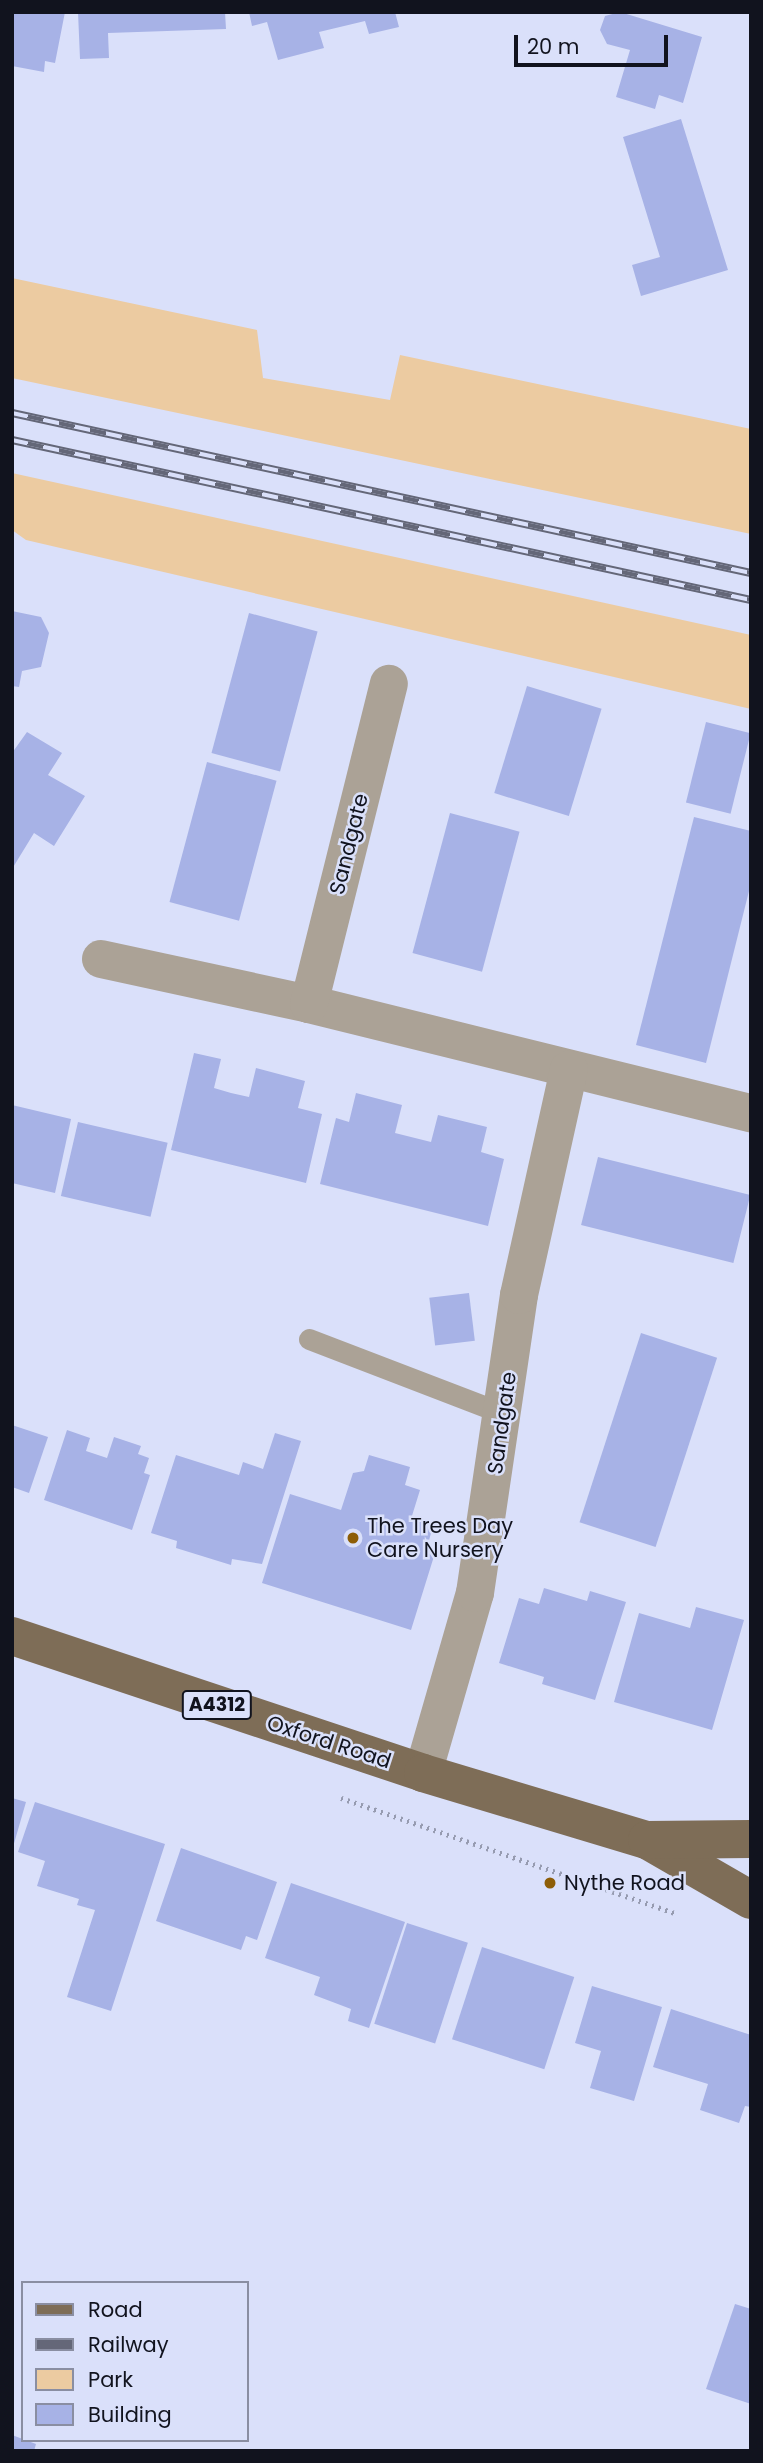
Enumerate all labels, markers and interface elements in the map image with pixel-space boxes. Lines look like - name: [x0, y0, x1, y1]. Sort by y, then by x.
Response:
- scale bar: [518, 21, 672, 65]
- text: 20 m: [527, 32, 580, 61]
- street label: Sandgate: [324, 791, 374, 897]
- street label: Sandgate: [482, 1370, 522, 1476]
- place label: The Trees Day Care Nursery: [367, 1513, 513, 1563]
- marker: The Trees Day Care Nursery: [345, 1530, 361, 1546]
- road number: A4312: [180, 1690, 254, 1721]
- street label: Oxford Road: [264, 1710, 394, 1774]
- place label: Nythe Road: [564, 1870, 685, 1896]
- marker: Nythe Road: [542, 1875, 558, 1891]
- legend: [21, 2281, 248, 2442]
- text: Road: [88, 2295, 143, 2324]
- text: Railway: [88, 2330, 169, 2359]
- text: Park: [88, 2365, 133, 2394]
- text: Building: [88, 2400, 172, 2429]

